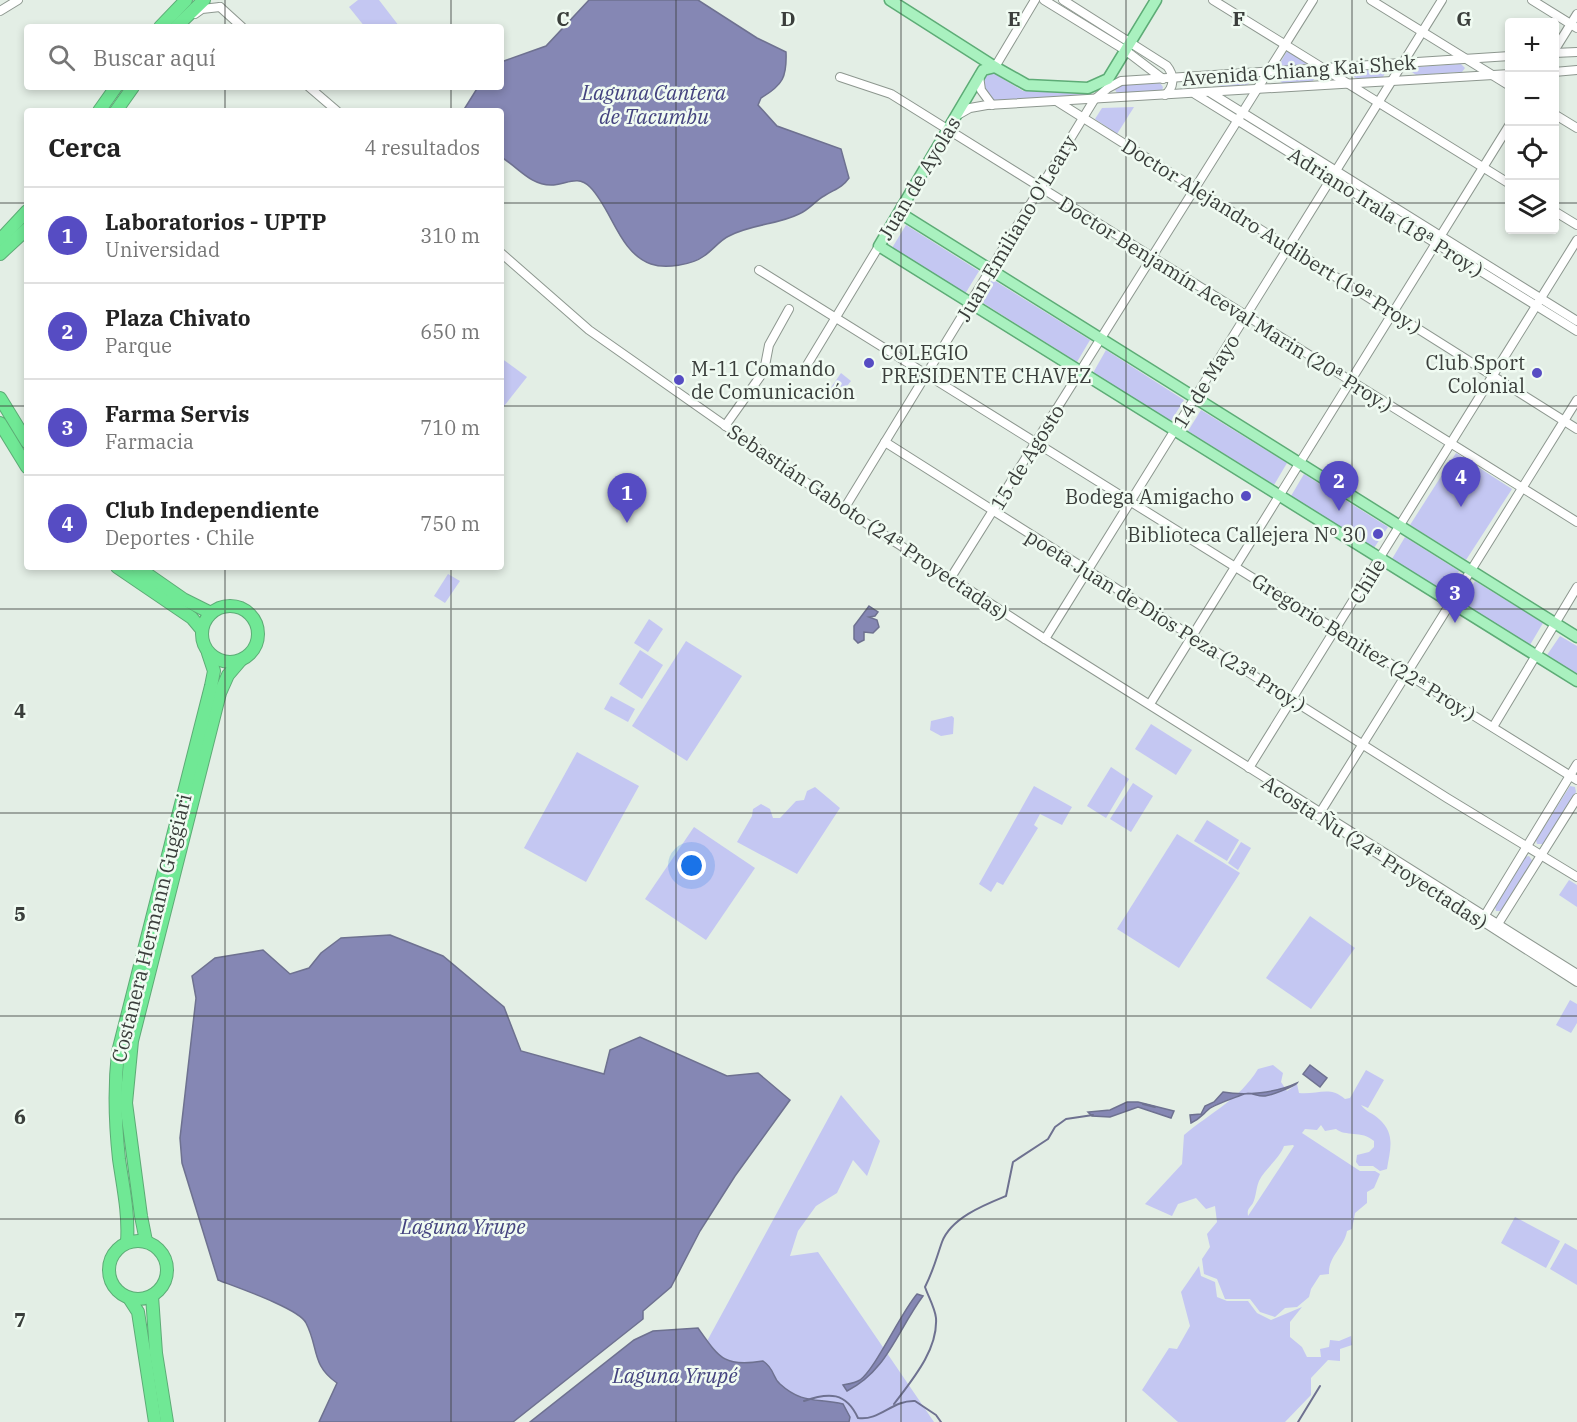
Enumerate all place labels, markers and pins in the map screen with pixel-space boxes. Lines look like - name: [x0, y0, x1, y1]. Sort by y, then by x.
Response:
- place label: COLEGIO PRESIDENTE CHAVEZ: [881, 339, 1092, 389]
- place label: Club Sport Colonial: [1426, 349, 1525, 399]
- place label: M-11 Comando de Comunicación: [691, 355, 855, 405]
- marker: COLEGIO PRESIDENTE CHAVEZ: [862, 356, 876, 370]
- marker: Club Sport Colonial: [1530, 366, 1544, 380]
- marker: M-11 Comando de Comunicación: [672, 373, 686, 387]
- pin: 4: [1442, 458, 1480, 507]
- pin: 2: [1320, 462, 1358, 511]
- pin: 1: [608, 474, 646, 523]
- place label: Bodega Amigacho: [1065, 483, 1234, 510]
- marker: Bodega Amigacho: [1239, 489, 1253, 503]
- place label: Biblioteca Callejera Nº 30: [1127, 521, 1366, 548]
- marker: Biblioteca Callejera Nº 30: [1371, 527, 1385, 541]
- pin: 3: [1436, 574, 1474, 623]

